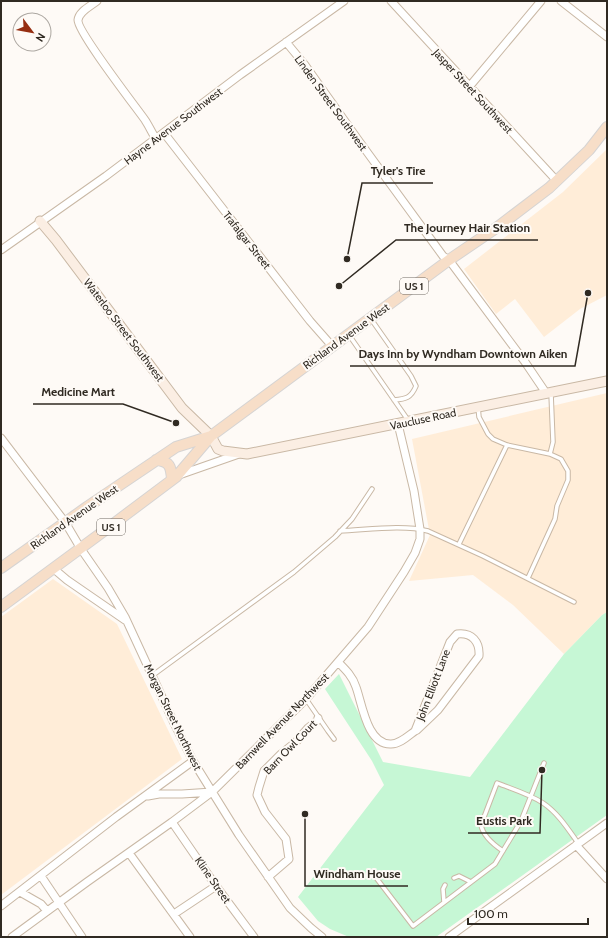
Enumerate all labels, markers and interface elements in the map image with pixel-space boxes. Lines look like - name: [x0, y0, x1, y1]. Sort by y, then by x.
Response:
- north arrow: [12, 12, 52, 52]
- text: N: [32, 30, 48, 44]
- street label: Jasper Street Southwest: [429, 45, 516, 136]
- street label: Linden Street Southwest: [292, 52, 371, 154]
- street label: Hayne Avenue Southwest: [121, 84, 225, 168]
- callout: Tyler's Tire: [362, 159, 433, 183]
- text: Tyler's Tire: [371, 163, 425, 178]
- street label: Trafalgar Street: [220, 208, 274, 272]
- callout: The Journey Hair Station: [396, 216, 538, 240]
- text: The Journey Hair Station: [404, 220, 530, 235]
- street label: Waterloo Street Southwest: [81, 276, 167, 385]
- road number: US 1: [400, 278, 428, 294]
- street label: Richland Avenue West: [300, 300, 392, 372]
- callout: Days Inn by Wyndham Downtown Aiken: [350, 342, 575, 366]
- text: Days Inn by Wyndham Downtown Aiken: [359, 346, 567, 361]
- callout: Medicine Mart: [33, 380, 123, 404]
- text: Medicine Mart: [41, 384, 115, 399]
- street label: Vaucluse Road: [389, 405, 457, 433]
- street label: Richland Avenue West: [28, 481, 121, 552]
- road number: US 1: [97, 519, 125, 535]
- street label: John Elliott Lane: [413, 647, 453, 724]
- street label: Morgan Street Northwest: [141, 661, 205, 773]
- street label: Barnwell Avenue Northwest: [232, 670, 332, 772]
- street label: Barn Owl Court: [260, 716, 320, 777]
- callout: Eustis Park: [468, 809, 540, 833]
- text: Eustis Park: [476, 813, 532, 828]
- street label: Kline Street: [192, 854, 234, 906]
- callout: Windham House: [305, 862, 408, 886]
- text: Windham House: [314, 866, 400, 881]
- scale bar: [468, 900, 588, 926]
- text: 100 m: [474, 906, 508, 921]

